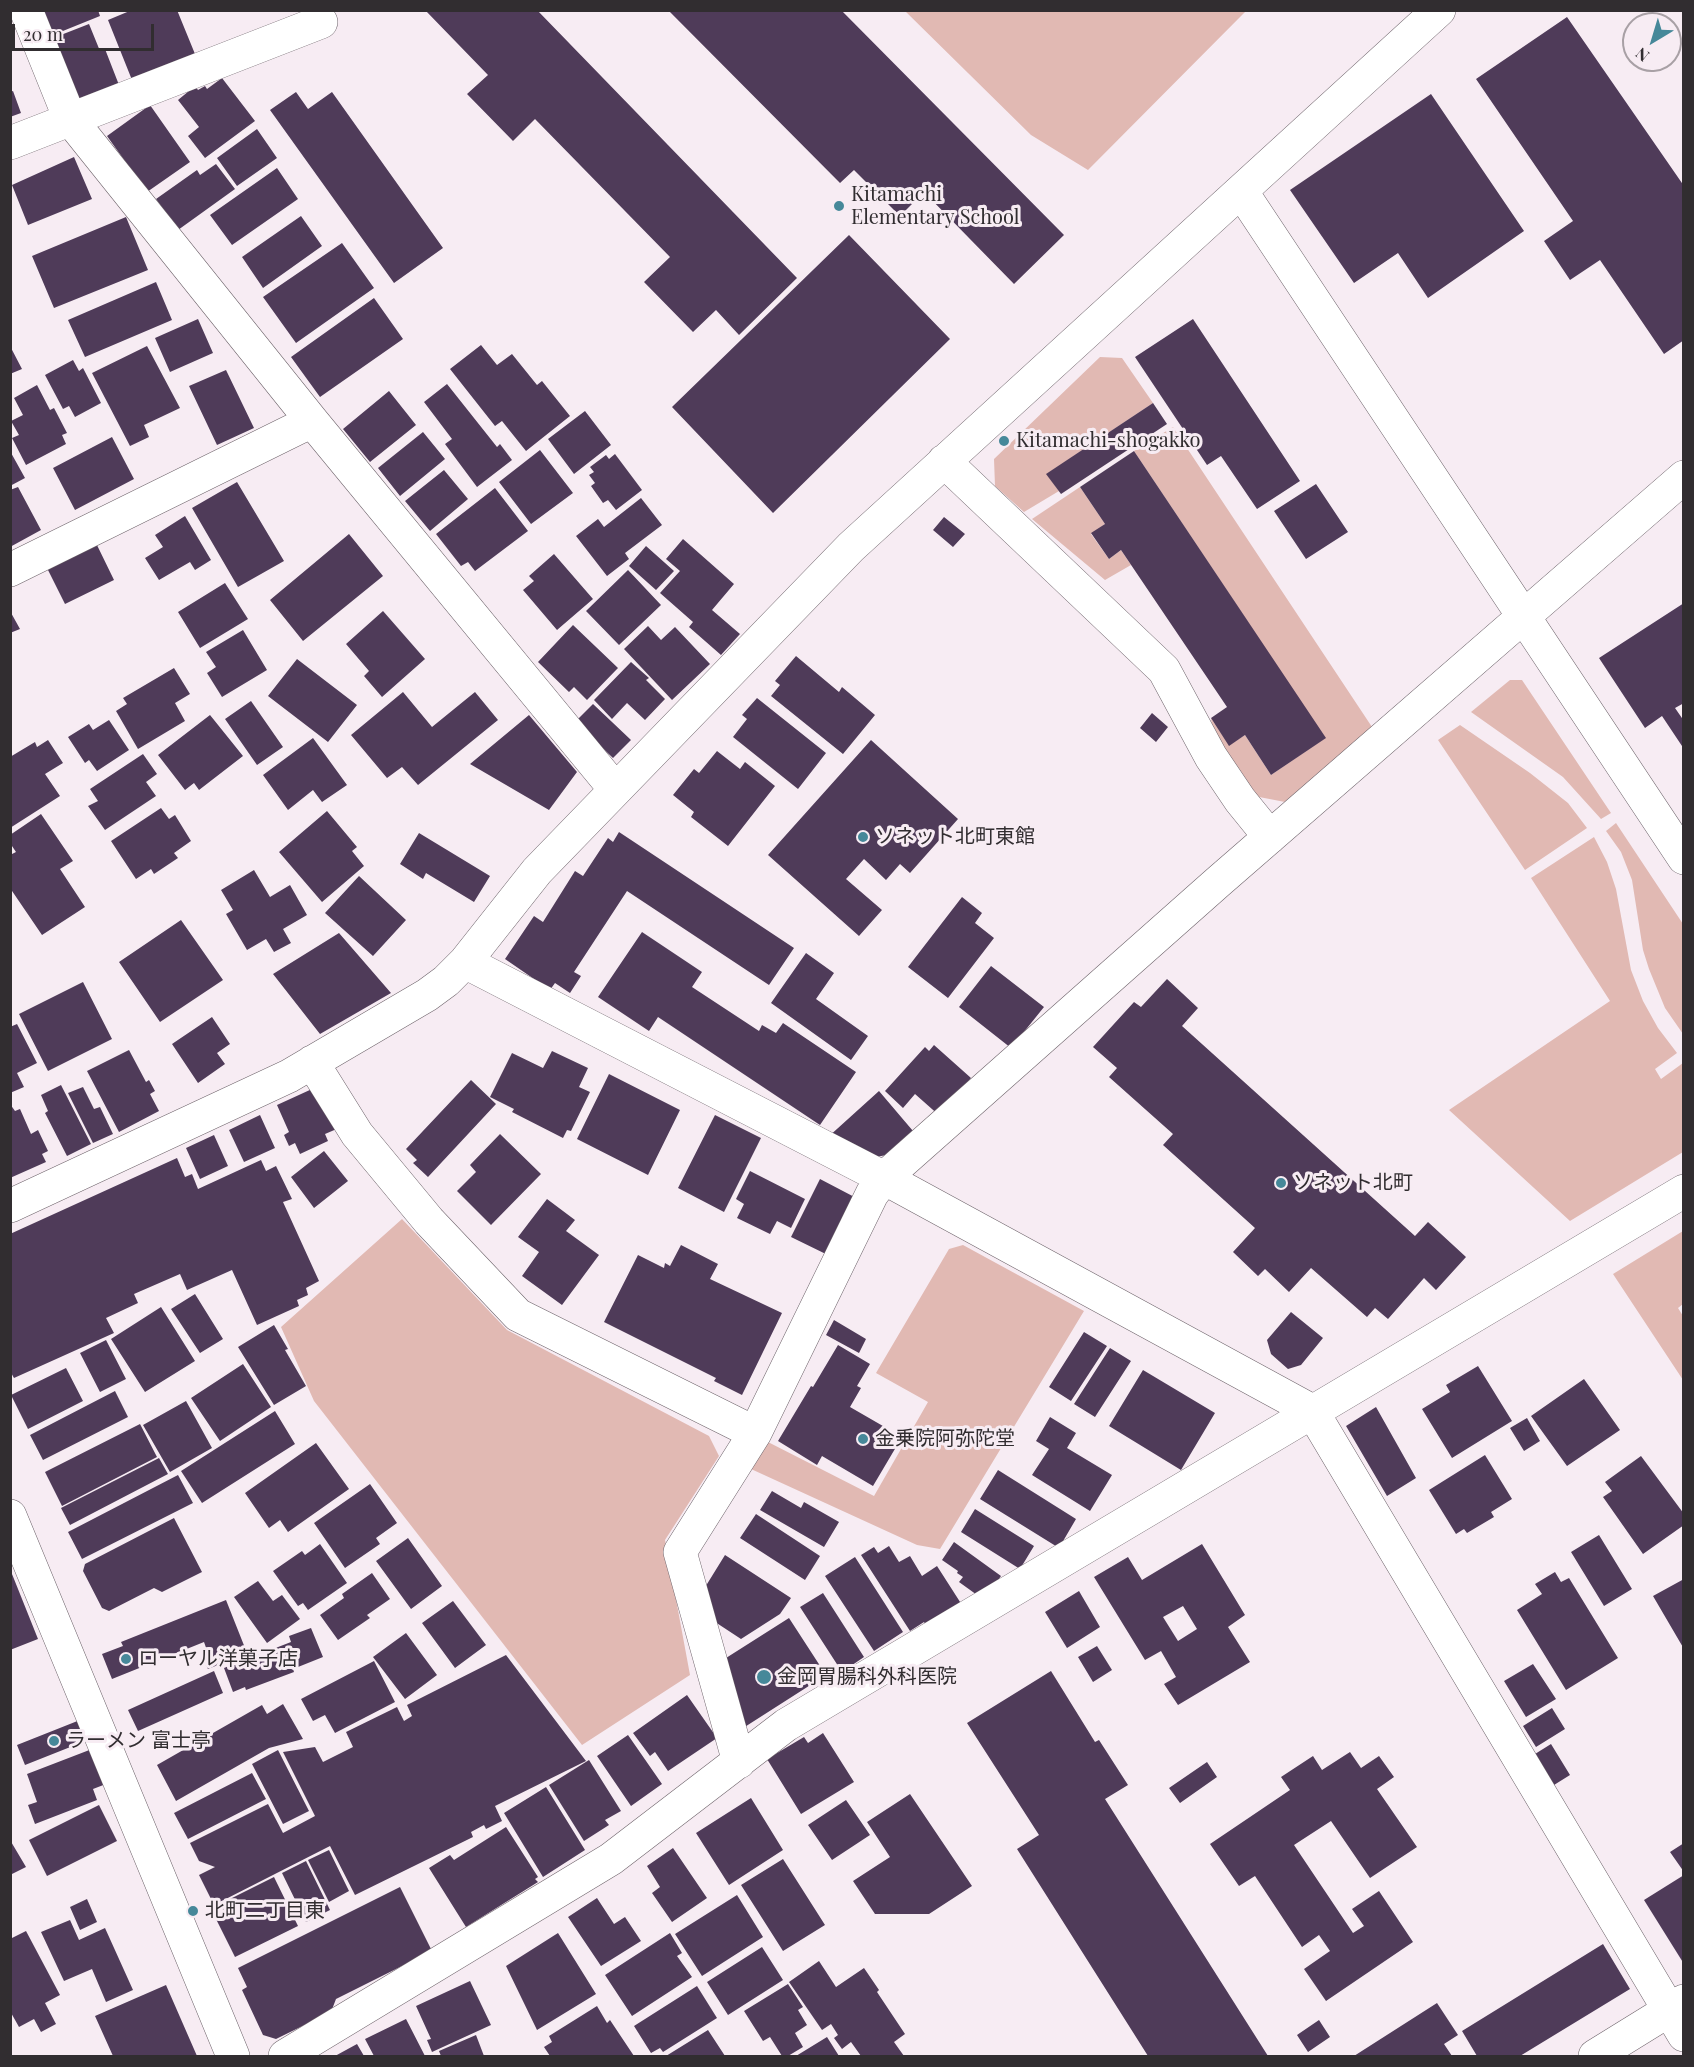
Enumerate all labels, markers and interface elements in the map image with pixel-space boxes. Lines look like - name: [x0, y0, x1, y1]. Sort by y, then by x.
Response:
- scale bar: [15, 12, 158, 50]
- north arrow: [1622, 12, 1682, 72]
- text: 20 m: [23, 22, 63, 46]
- text: N: [1631, 43, 1653, 67]
- place label: Kitamachi Elementary School: [851, 183, 1019, 230]
- marker: Kitamachi Elementary School: [832, 199, 846, 213]
- place label: Kitamachi-shogakko: [1016, 429, 1201, 453]
- marker: Kitamachi-shogakko: [997, 434, 1011, 448]
- place label: ソネット北町東館: [875, 825, 1035, 849]
- marker: ソネット北町東館: [856, 830, 870, 844]
- place label: ソネット北町: [1293, 1171, 1413, 1195]
- marker: ソネット北町: [1274, 1176, 1288, 1190]
- place label: 金乗院阿弥陀堂: [875, 1427, 1015, 1451]
- marker: 金乗院阿弥陀堂: [856, 1432, 870, 1446]
- place label: ローヤル洋菓子店: [138, 1647, 298, 1671]
- marker: ローヤル洋菓子店: [119, 1652, 133, 1666]
- place label: 金岡胃腸科外科医院: [777, 1665, 957, 1689]
- marker: 金岡胃腸科外科医院: [755, 1668, 773, 1686]
- place label: ラーメン 富士亭: [66, 1729, 211, 1753]
- marker: ラーメン 富士亭: [47, 1734, 61, 1748]
- place label: 北町二丁目東: [205, 1899, 325, 1923]
- marker: 北町二丁目東: [186, 1904, 200, 1918]

